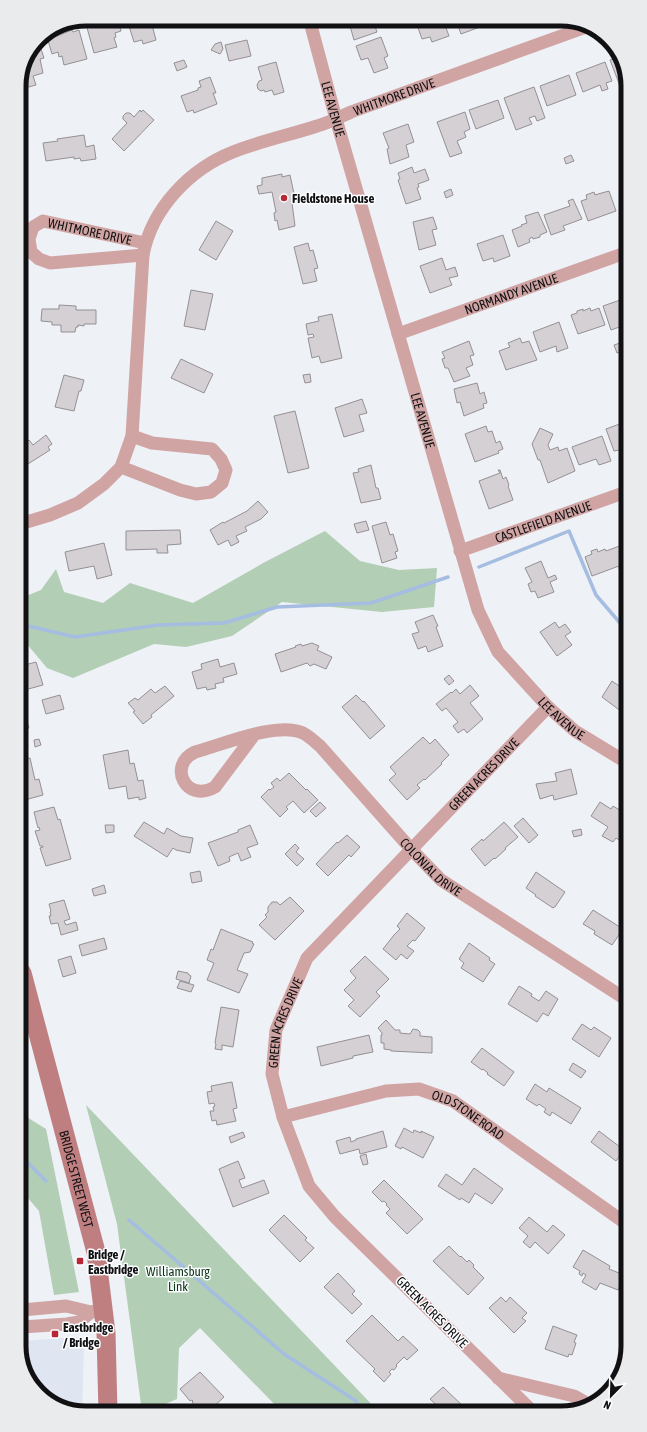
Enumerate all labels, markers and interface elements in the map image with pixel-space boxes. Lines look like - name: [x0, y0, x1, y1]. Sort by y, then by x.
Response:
- street label: WHITMORE DRIVE: [351, 75, 437, 118]
- street label: LEE AVENUE: [319, 80, 348, 139]
- place label: Fieldstone House: [292, 191, 374, 206]
- marker: Fieldstone House: [279, 193, 289, 203]
- street label: WHITMORE DRIVE: [47, 215, 133, 248]
- street label: NORMANDY AVENUE: [462, 270, 560, 317]
- street label: LEE AVENUE: [408, 391, 438, 450]
- street label: CASTLEFIELD AVENUE: [493, 497, 594, 546]
- street label: LEE AVENUE: [535, 694, 588, 743]
- street label: GREEN ACRES DRIVE: [445, 735, 522, 814]
- street label: COLONIAL DRIVE: [397, 835, 465, 899]
- street label: GREEN ACRES DRIVE: [265, 975, 305, 1069]
- street label: OLD STONE ROAD: [430, 1087, 507, 1142]
- street label: BRIDGE STREET WEST: [57, 1129, 97, 1229]
- place label: Bridge / Eastbridge: [88, 1247, 138, 1277]
- marker: Bridge / Eastbridge: [75, 1256, 85, 1266]
- park label: Williamsburg Link: [146, 1264, 210, 1294]
- street label: GREEN ACRES DRIVE: [393, 1273, 471, 1351]
- place label: Eastbridge / Bridge: [63, 1320, 113, 1350]
- marker: Eastbridge / Bridge: [50, 1329, 60, 1339]
- north arrow: [591, 1376, 631, 1416]
- text: N: [602, 1398, 612, 1412]

